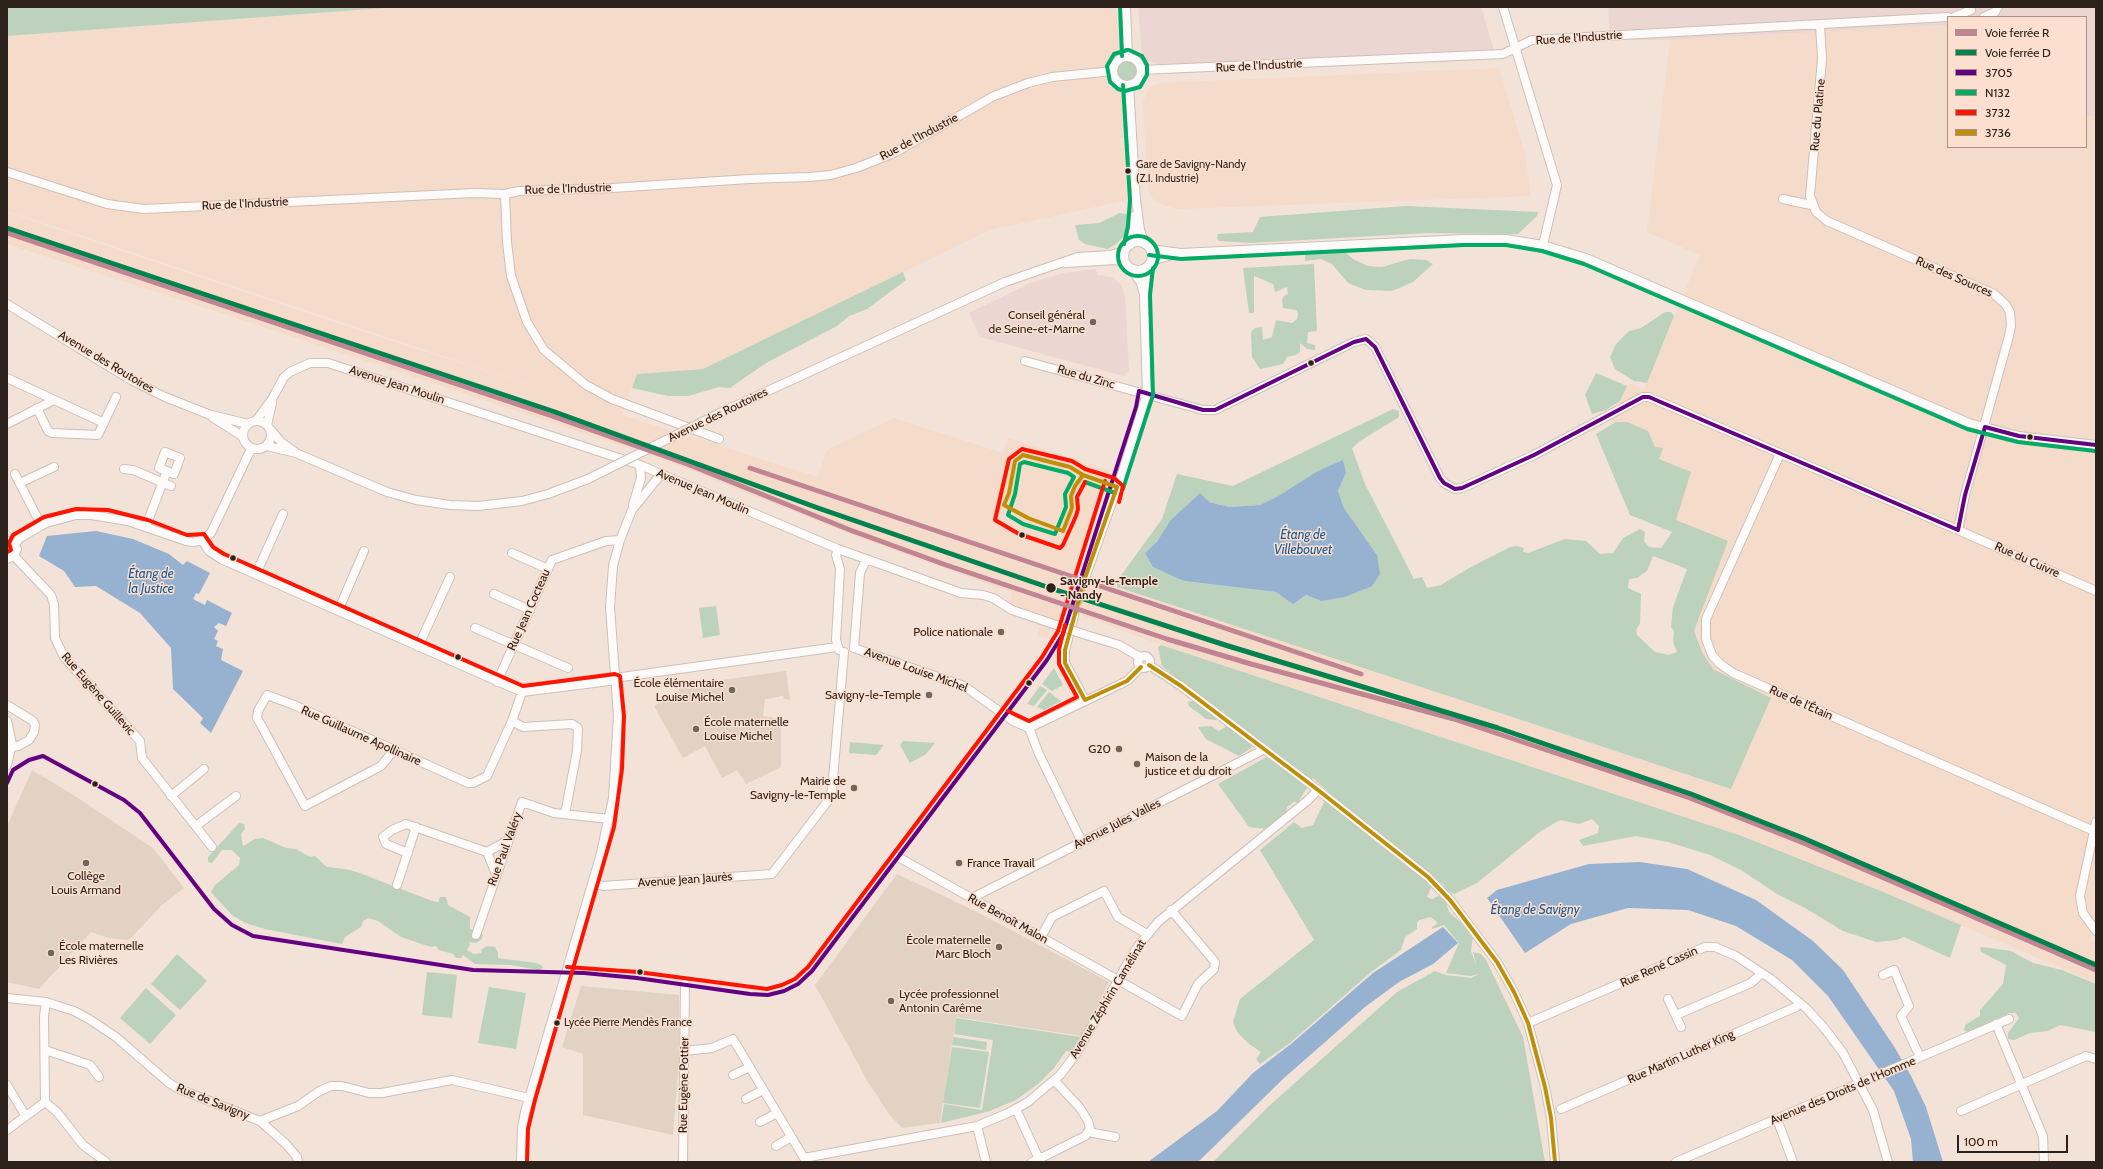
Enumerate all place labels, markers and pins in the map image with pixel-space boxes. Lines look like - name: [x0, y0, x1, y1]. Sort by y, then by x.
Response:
- place label: Gare de Savigny-Nandy (Z.I. Industrie): [1136, 158, 1246, 184]
- marker: Gare de Savigny-Nandy (Z.I. Industrie): [1123, 166, 1133, 176]
- place label: Conseil général de Seine-et-Marne: [989, 308, 1085, 336]
- marker: Conseil général de Seine-et-Marne: [1088, 317, 1098, 327]
- unlabelled marker: [1306, 358, 1316, 368]
- unlabelled marker: [2025, 432, 2035, 442]
- unlabelled marker: [1017, 530, 1027, 540]
- unlabelled marker: [228, 553, 238, 563]
- place label: Savigny-le-Temple - Nandy: [1060, 574, 1158, 602]
- marker: Savigny-le-Temple - Nandy: [1044, 581, 1058, 595]
- place label: Police nationale: [913, 625, 993, 639]
- marker: Police nationale: [996, 627, 1006, 637]
- unlabelled marker: [453, 652, 463, 662]
- place label: École élémentaire Louise Michel: [633, 676, 724, 704]
- unlabelled marker: [1024, 678, 1034, 688]
- marker: École élémentaire Louise Michel: [727, 685, 737, 695]
- place label: Savigny-le-Temple: [825, 688, 921, 702]
- marker: Savigny-le-Temple: [924, 690, 934, 700]
- place label: École maternelle Louise Michel: [704, 715, 789, 743]
- marker: École maternelle Louise Michel: [691, 724, 701, 734]
- place label: G20: [1088, 742, 1111, 756]
- marker: G20: [1114, 744, 1124, 754]
- place label: Maison de la justice et du droit: [1145, 750, 1232, 778]
- marker: Maison de la justice et du droit: [1132, 759, 1142, 769]
- place label: Mairie de Savigny-le-Temple: [750, 774, 846, 802]
- unlabelled marker: [90, 779, 100, 789]
- marker: Mairie de Savigny-le-Temple: [849, 783, 859, 793]
- place label: France Travail: [967, 856, 1035, 870]
- marker: Collège Louis Armand: [81, 858, 91, 868]
- marker: France Travail: [954, 858, 964, 868]
- place label: Collège Louis Armand: [51, 869, 121, 897]
- place label: École maternelle Marc Bloch: [906, 933, 991, 961]
- place label: École maternelle Les Rivières: [59, 939, 144, 967]
- marker: École maternelle Marc Bloch: [994, 942, 1004, 952]
- marker: École maternelle Les Rivières: [46, 948, 56, 958]
- unlabelled marker: [635, 967, 645, 977]
- place label: Lycée professionnel Antonin Carême: [899, 987, 999, 1015]
- marker: Lycée professionnel Antonin Carême: [886, 996, 896, 1006]
- place label: Lycée Pierre Mendès France: [564, 1016, 692, 1030]
- marker: Lycée Pierre Mendès France: [552, 1018, 562, 1028]

